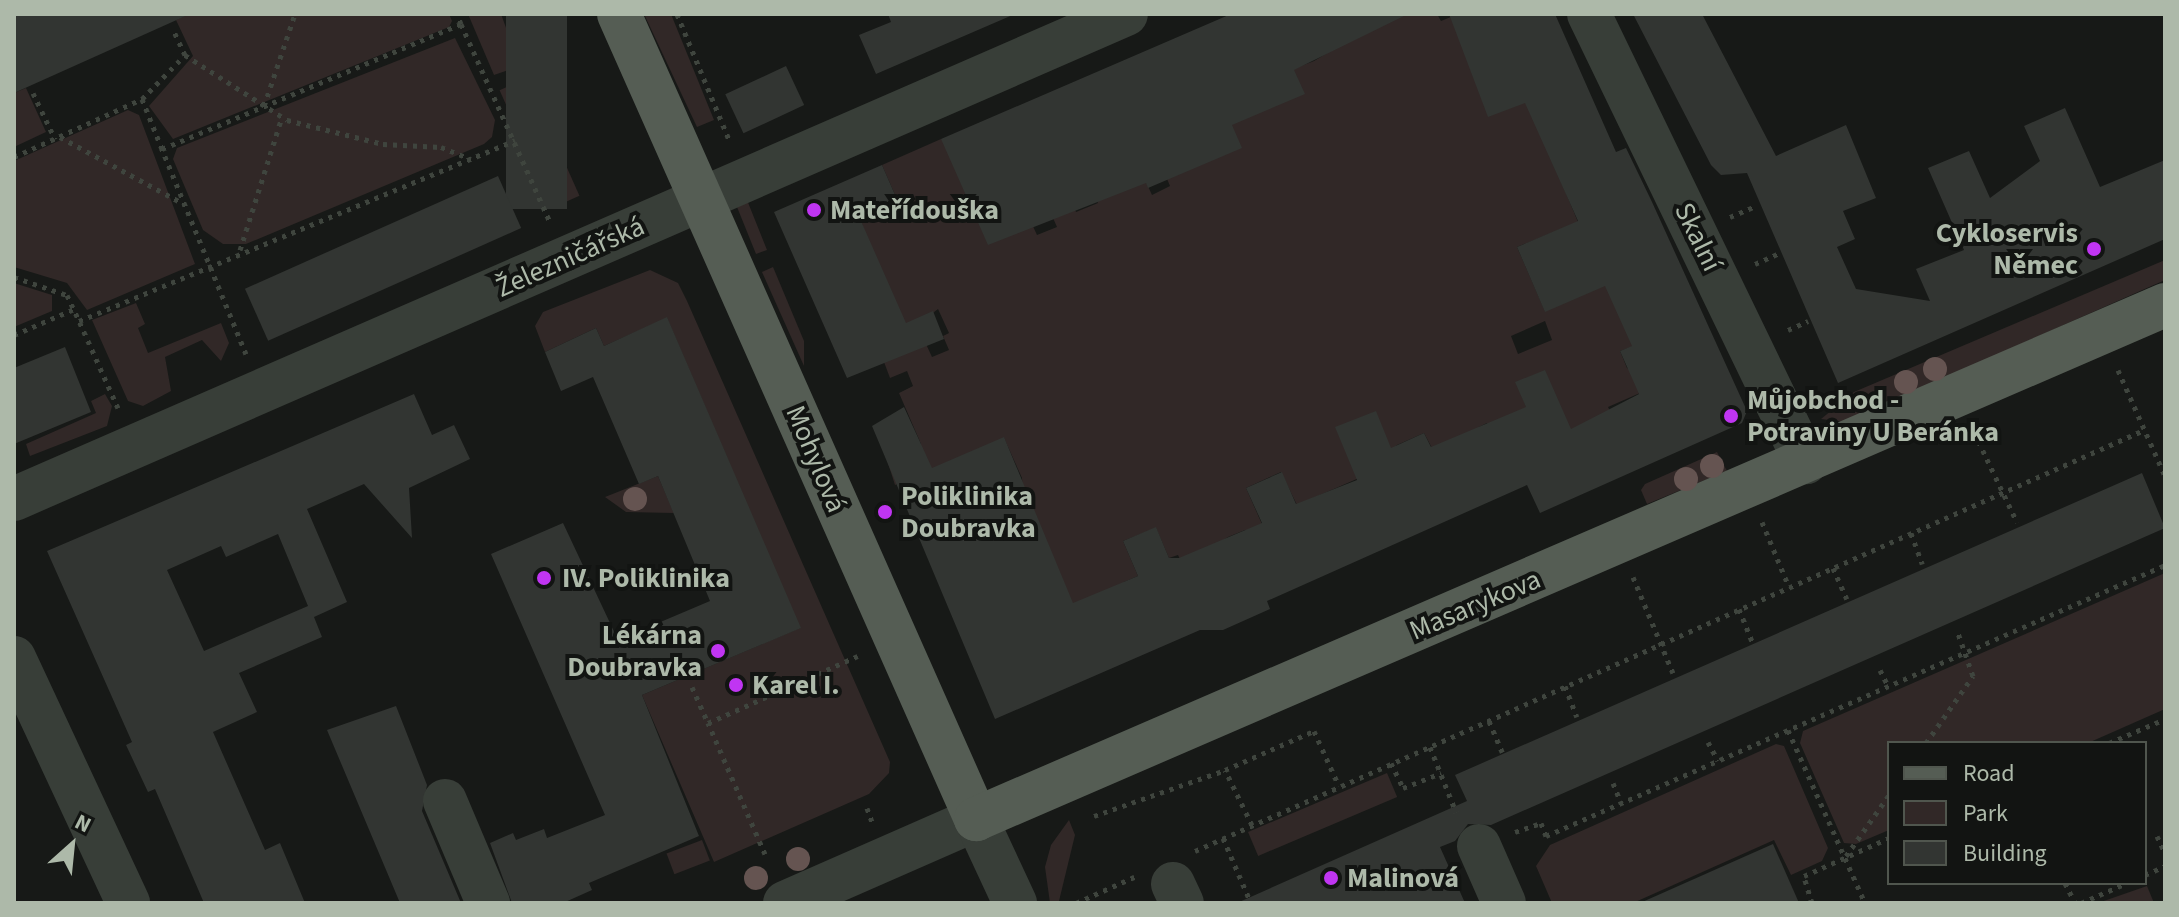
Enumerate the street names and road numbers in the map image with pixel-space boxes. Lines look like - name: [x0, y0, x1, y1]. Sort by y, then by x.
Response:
- street label: Skalní: [1667, 197, 1729, 277]
- street label: Železničářská: [490, 209, 650, 305]
- street label: Mohylová: [779, 401, 853, 517]
- street label: Masarykova: [1405, 562, 1545, 648]

